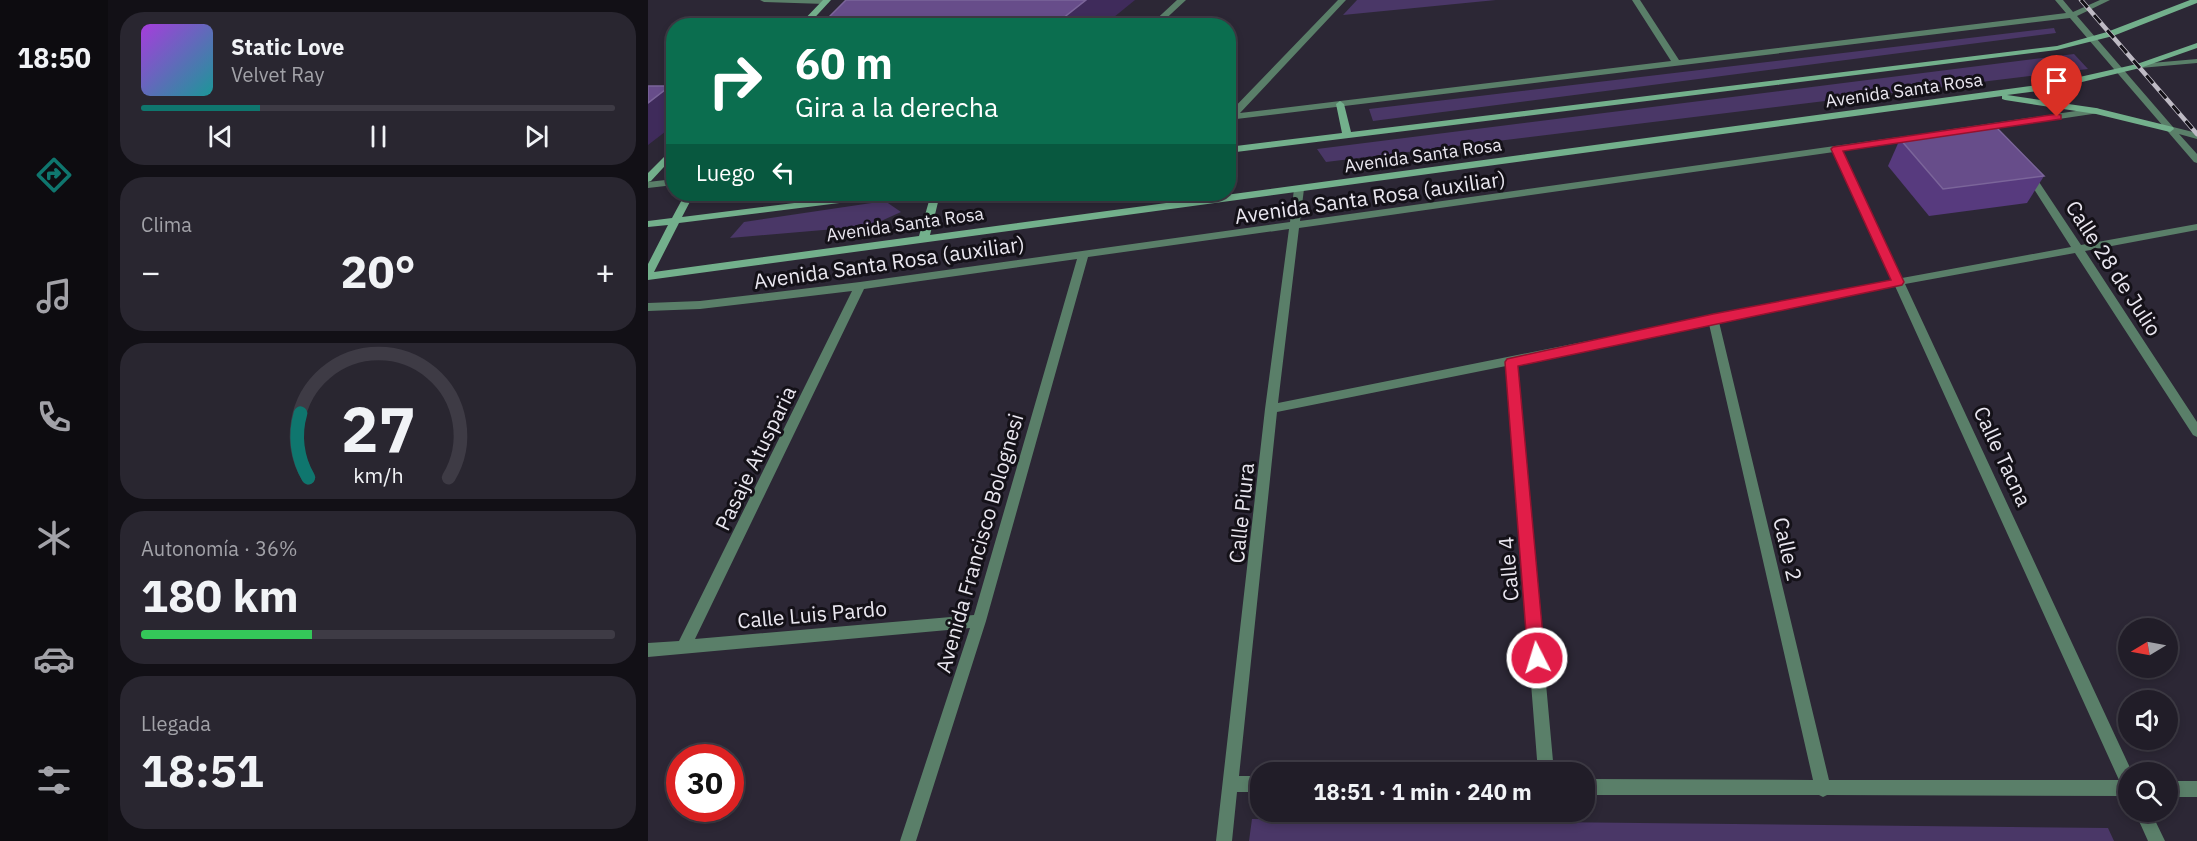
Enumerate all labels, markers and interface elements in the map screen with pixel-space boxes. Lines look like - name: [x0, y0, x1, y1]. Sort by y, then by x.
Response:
- text: Static Love: [231, 32, 344, 61]
- text: 60 m: [795, 36, 893, 91]
- text: 18:50: [17, 40, 91, 75]
- icon: right: [696, 42, 774, 120]
- pin: [2031, 55, 2082, 117]
- text: Velvet Ray: [231, 61, 324, 88]
- icon: arrive: [2040, 64, 2073, 97]
- street label: Avenida Santa Rosa: [1824, 67, 1985, 112]
- text: Gira a la derecha: [795, 89, 998, 124]
- icon: previous: [204, 120, 237, 153]
- icon: pause: [362, 120, 395, 153]
- icon: next: [520, 120, 553, 153]
- street label: Avenida Santa Rosa: [1343, 132, 1504, 177]
- icon: directions: [33, 154, 75, 196]
- icon: left: [767, 156, 800, 189]
- text: Luego: [696, 158, 755, 187]
- street label: Avenida Santa Rosa (auxiliar): [1233, 164, 1507, 230]
- street label: Calle 28 de Julio: [2060, 195, 2168, 341]
- street label: Avenida Santa Rosa: [825, 201, 986, 246]
- text: Clima: [141, 211, 192, 238]
- street label: Avenida Santa Rosa (auxiliar): [752, 229, 1026, 295]
- text: 20°: [340, 242, 416, 300]
- text: −: [141, 250, 161, 293]
- text: +: [595, 250, 615, 293]
- icon: music: [33, 275, 75, 317]
- street label: Pasaje Atusparia: [708, 381, 802, 535]
- text: 27: [341, 388, 415, 469]
- icon: phone: [33, 396, 75, 438]
- street label: Calle Tacna: [1968, 401, 2038, 511]
- street label: Avenida Francisco Bolognesi: [929, 410, 1029, 676]
- text: km/h: [353, 461, 403, 489]
- street label: Calle Piura: [1222, 461, 1260, 565]
- street label: Calle 2: [1767, 514, 1809, 584]
- icon: climate: [33, 517, 75, 559]
- text: Autonomía · 36%: [141, 535, 298, 562]
- street label: Calle 4: [1491, 536, 1525, 602]
- text: 180 km: [141, 566, 299, 624]
- street label: Calle Luis Pardo: [736, 594, 888, 634]
- north arrow: [2118, 618, 2178, 678]
- map controls: [2118, 618, 2178, 822]
- position arrow: [1505, 626, 1569, 690]
- icon: car: [33, 638, 75, 680]
- button: sound: [2118, 690, 2178, 750]
- text: Llegada: [141, 710, 211, 737]
- text: 18:51: [141, 741, 264, 799]
- speed limit sign: 30: [666, 744, 744, 822]
- icon: filters: [33, 759, 75, 801]
- button: search: [2118, 762, 2178, 822]
- text: 18:51 · 1 min · 240 m: [1313, 777, 1532, 806]

